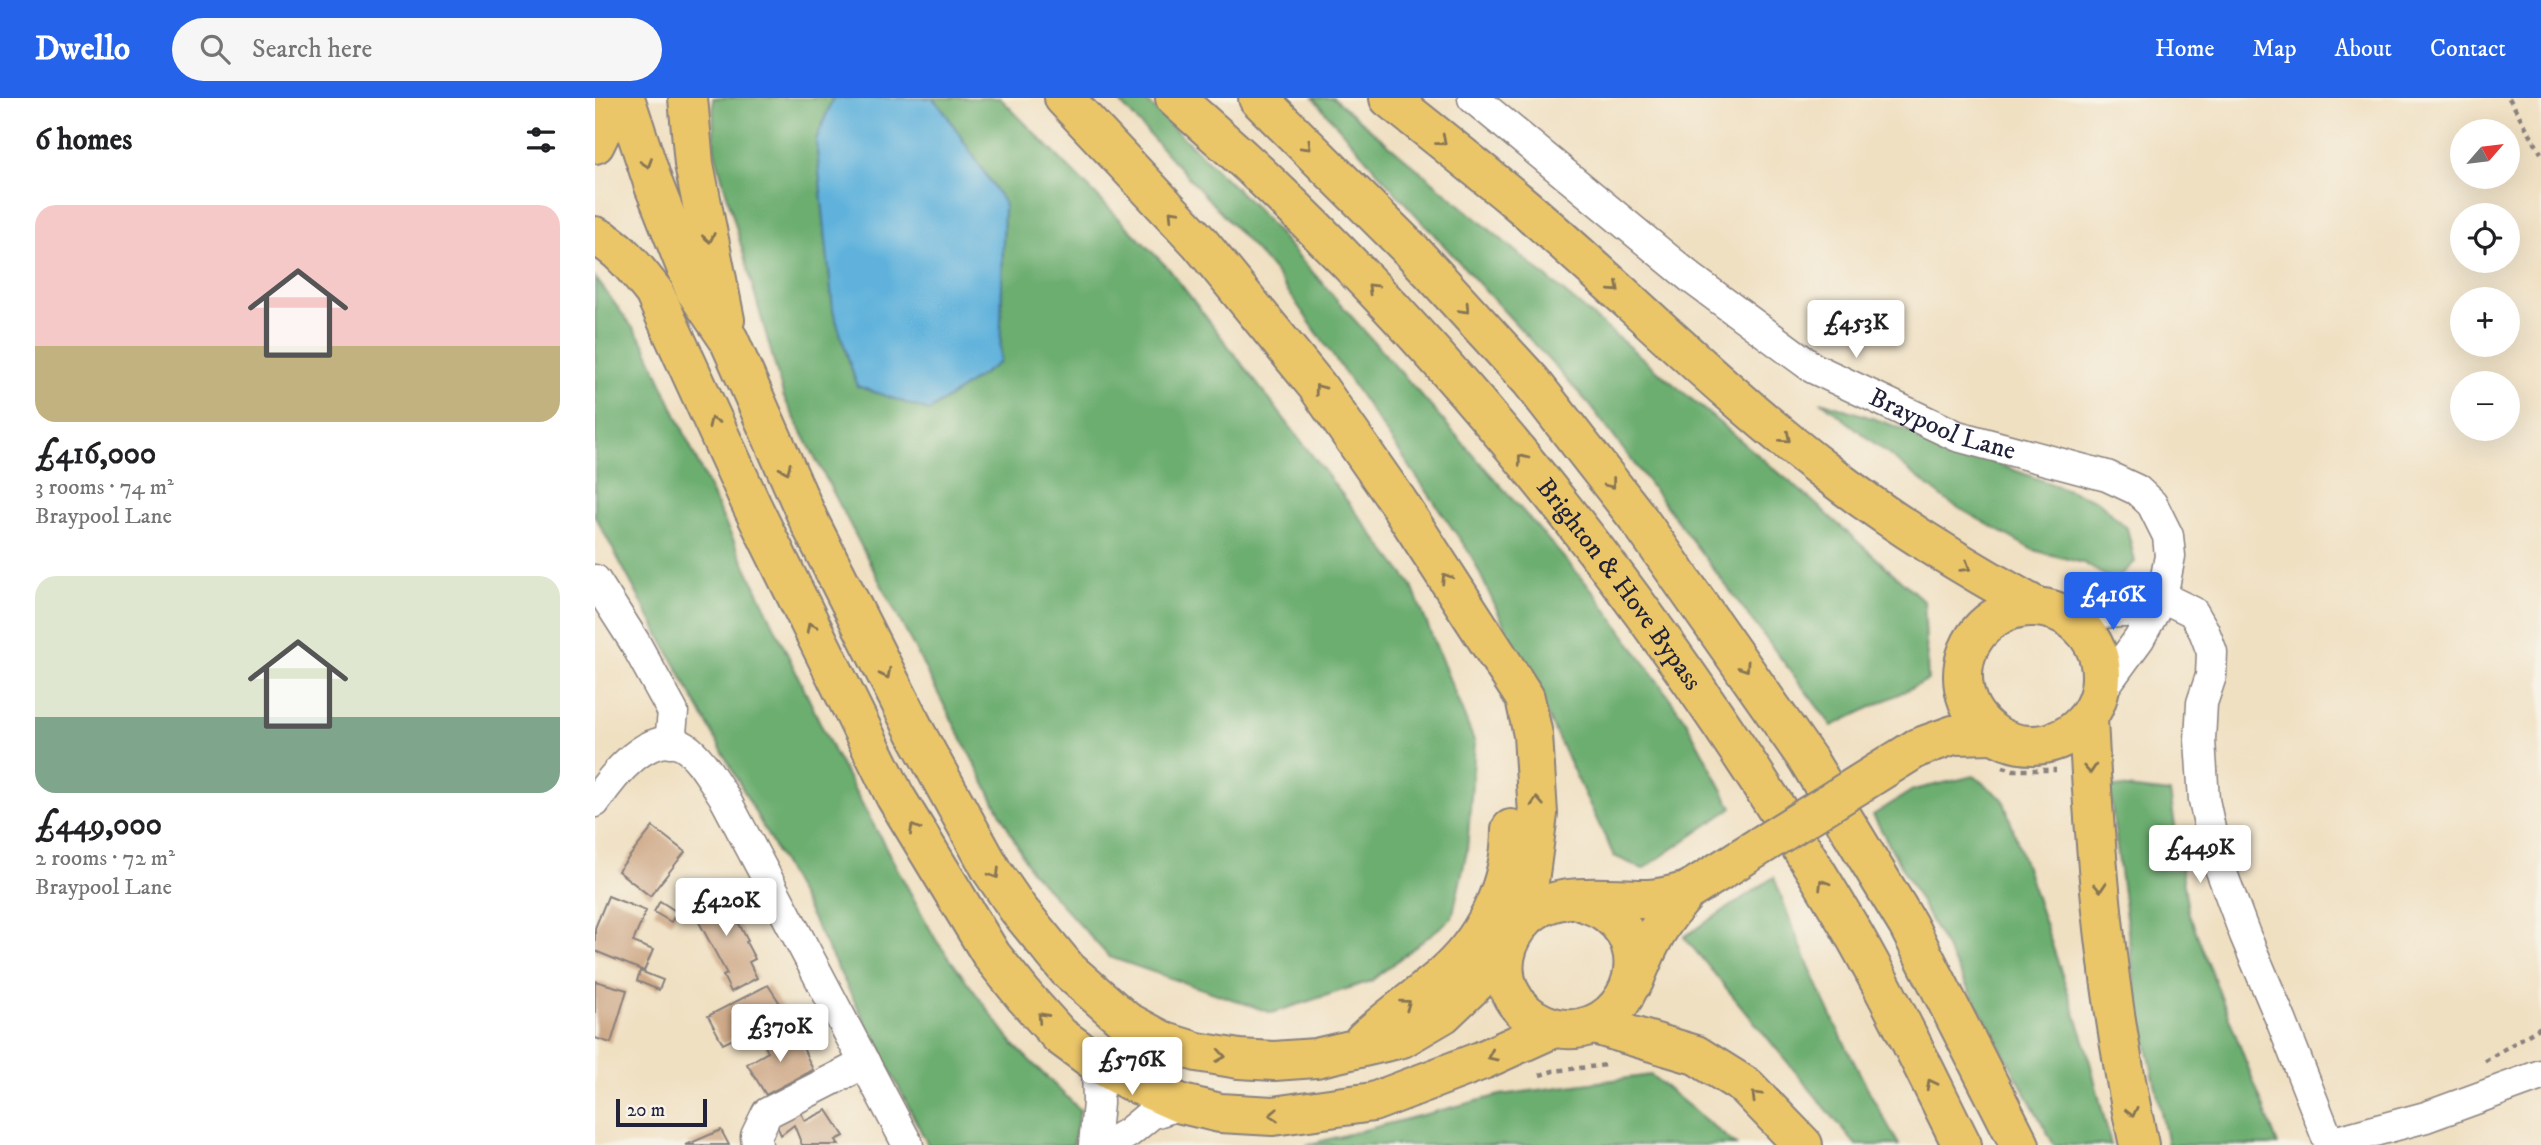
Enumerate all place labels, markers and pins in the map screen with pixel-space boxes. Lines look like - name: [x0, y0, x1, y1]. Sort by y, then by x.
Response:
- pin: £453K: [1807, 300, 1905, 360]
- pin: £416K: [2064, 573, 2162, 632]
- pin: £449K: [2151, 826, 2249, 885]
- pin: £420K: [677, 878, 775, 938]
- pin: £370K: [731, 1004, 829, 1064]
- pin: £576K: [1083, 1038, 1181, 1097]

